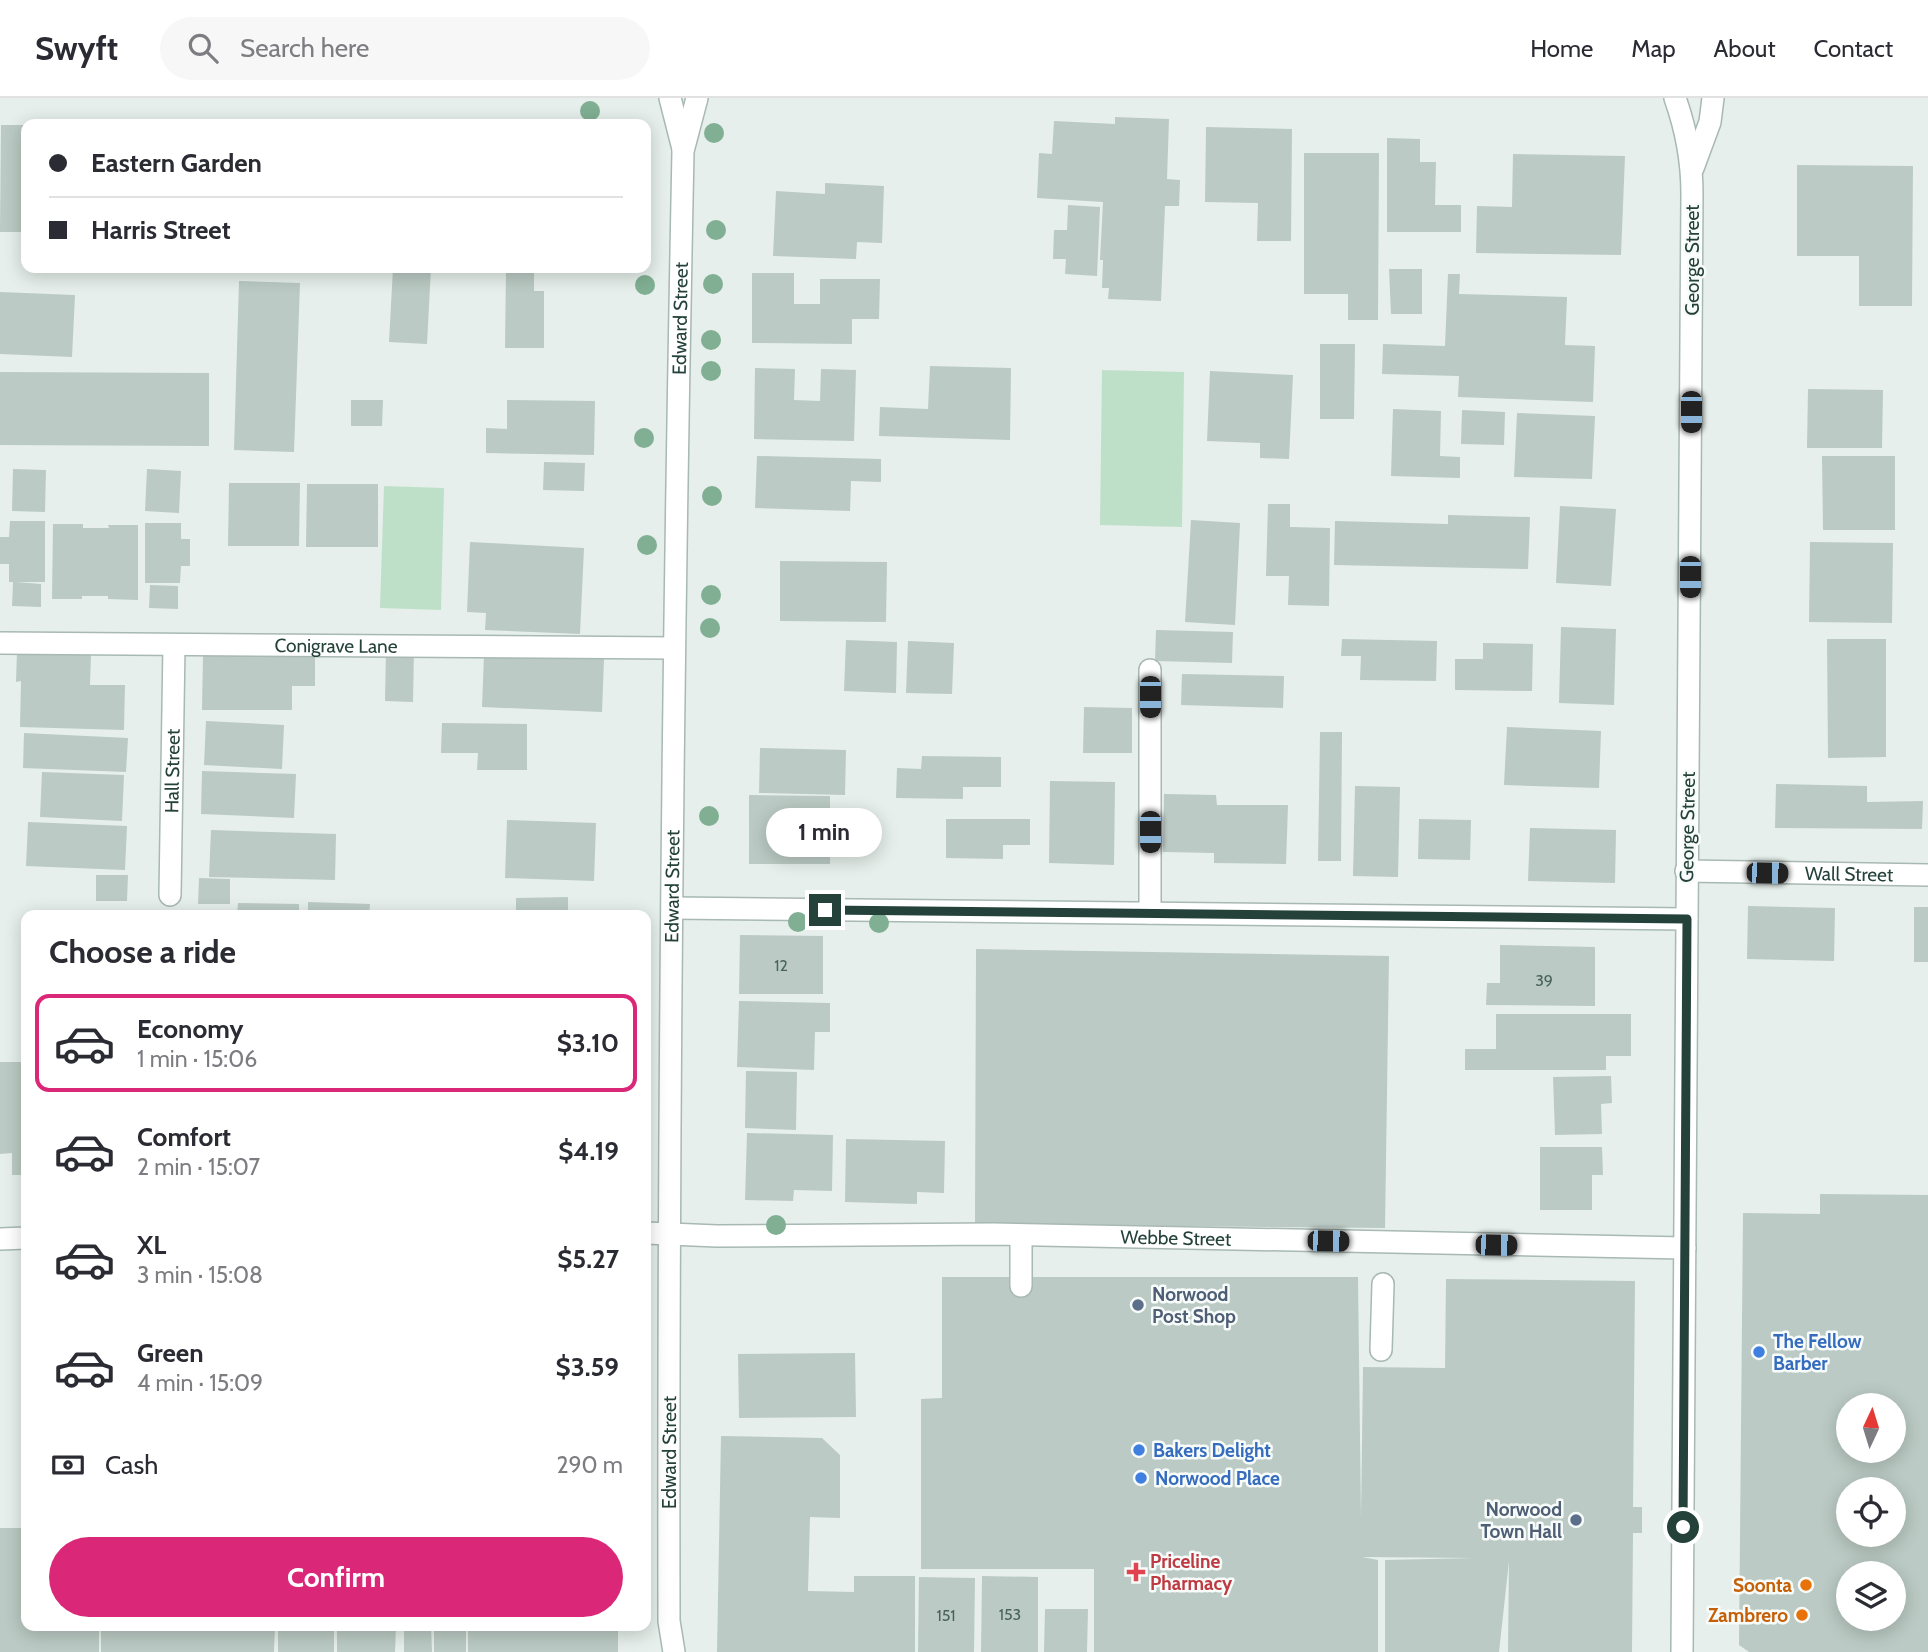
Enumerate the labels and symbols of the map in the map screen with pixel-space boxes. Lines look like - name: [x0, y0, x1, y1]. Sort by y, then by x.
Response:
- street label: George Street: [1681, 204, 1704, 316]
- street label: Edward Street: [668, 261, 693, 375]
- car: [1681, 391, 1702, 433]
- car: [1680, 556, 1701, 598]
- street label: Conigrave Lane: [274, 634, 398, 658]
- car: [1140, 676, 1161, 718]
- street label: Hall Street: [160, 728, 185, 813]
- street label: George Street: [1675, 771, 1700, 883]
- callout: 1 min: [767, 808, 883, 858]
- car: [1140, 811, 1161, 853]
- street label: Edward Street: [660, 829, 684, 943]
- car: [1746, 862, 1789, 884]
- street label: Wall Street: [1805, 862, 1894, 886]
- route end: [809, 894, 841, 926]
- house number: 12: [774, 956, 788, 975]
- house number: 39: [1535, 971, 1553, 990]
- street label: Webbe Street: [1120, 1226, 1232, 1251]
- car: [1307, 1230, 1350, 1252]
- car: [1475, 1234, 1518, 1256]
- place label: Norwood Post Shop: [1152, 1283, 1236, 1328]
- marker: Norwood Post Shop: [1130, 1297, 1146, 1313]
- place label: The Fellow Barber: [1773, 1330, 1862, 1375]
- marker: The Fellow Barber: [1751, 1344, 1767, 1360]
- north arrow: [1836, 1393, 1906, 1463]
- street label: Edward Street: [658, 1395, 681, 1509]
- place label: Bakers Delight: [1153, 1439, 1271, 1462]
- marker: Bakers Delight: [1131, 1442, 1147, 1458]
- place label: Norwood Place: [1155, 1467, 1280, 1490]
- marker: Norwood Place: [1133, 1470, 1149, 1486]
- place label: Norwood Town Hall: [1480, 1498, 1562, 1543]
- route start: [1667, 1511, 1699, 1543]
- marker: Norwood Town Hall: [1568, 1512, 1584, 1528]
- place label: Priceline Pharmacy: [1150, 1550, 1233, 1595]
- marker: Priceline Pharmacy: [1128, 1564, 1144, 1580]
- place label: Soonta: [1733, 1574, 1793, 1597]
- marker: Soonta: [1798, 1577, 1814, 1593]
- place label: Zambrero: [1708, 1604, 1788, 1627]
- house number: 153: [999, 1605, 1021, 1624]
- house number: 151: [936, 1606, 956, 1625]
- marker: Zambrero: [1794, 1607, 1810, 1623]

